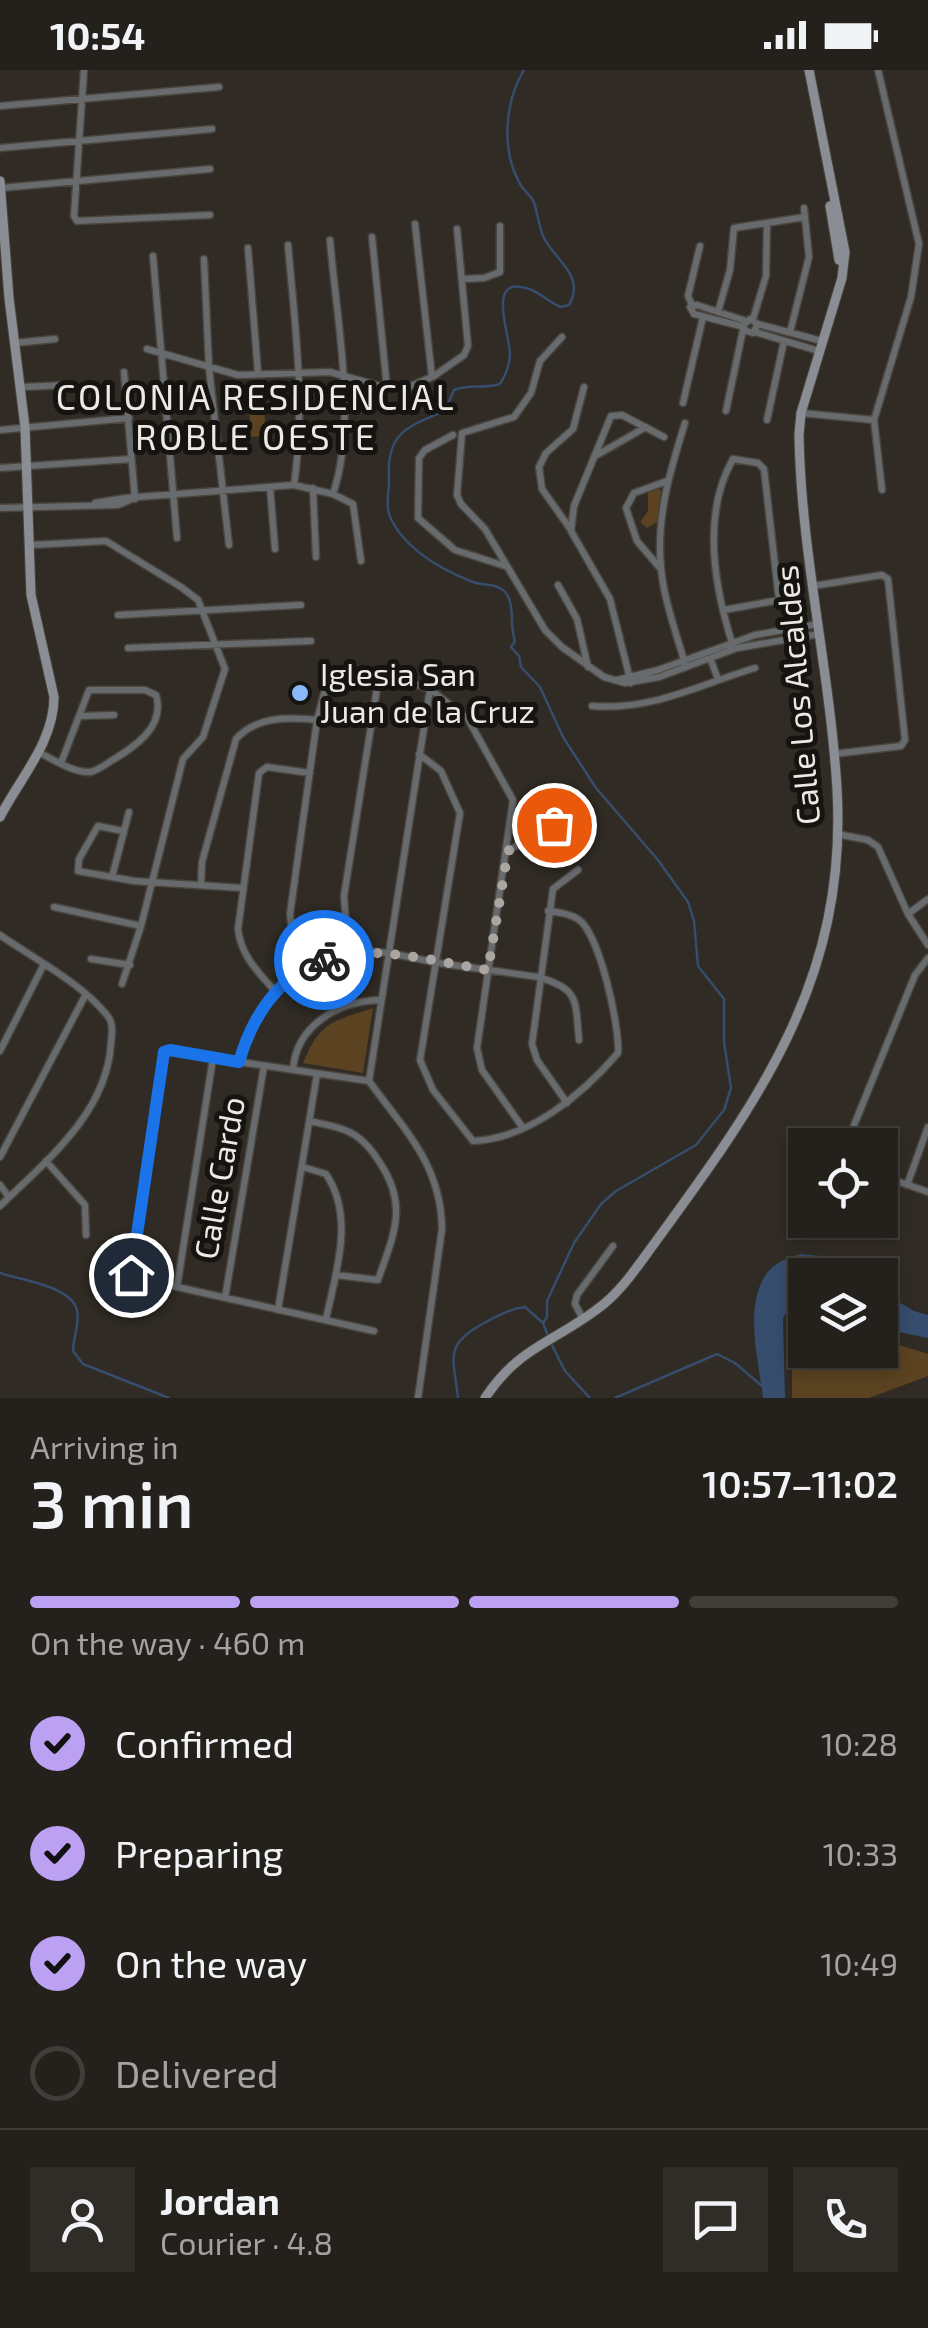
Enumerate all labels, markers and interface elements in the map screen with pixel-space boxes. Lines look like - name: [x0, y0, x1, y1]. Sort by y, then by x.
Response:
- text: 10:54: [50, 12, 145, 58]
- district label: COLONIA RESIDENCIAL ROBLE OESTE: [56, 375, 456, 457]
- street label: Calle Los Alcaldes: [766, 564, 826, 826]
- place label: Iglesia San Juan de la Cruz: [320, 654, 535, 729]
- marker: Iglesia San Juan de la Cruz: [289, 682, 311, 704]
- pin: [512, 783, 597, 868]
- icon: bag: [527, 798, 582, 853]
- courier: [274, 910, 374, 1010]
- icon: bike: [297, 933, 352, 988]
- street label: Calle Cardo: [185, 1094, 251, 1262]
- map controls: [788, 1128, 898, 1368]
- button: locate: [788, 1128, 898, 1238]
- pin: [89, 1233, 174, 1318]
- icon: home: [104, 1248, 159, 1303]
- button: layers: [788, 1258, 898, 1368]
- text: Arriving in: [30, 1427, 179, 1465]
- text: 10:57–11:02: [702, 1460, 898, 1506]
- text: 3 min: [30, 1463, 194, 1541]
- text: On the way · 460 m: [30, 1623, 305, 1661]
- icon: check: [30, 1716, 85, 1771]
- text: Confirmed: [115, 1720, 294, 1766]
- text: 10:28: [821, 1724, 898, 1762]
- icon: check: [30, 1826, 85, 1881]
- text: Preparing: [115, 1830, 283, 1876]
- text: 10:33: [823, 1834, 898, 1872]
- icon: check: [30, 1936, 85, 1991]
- text: On the way: [115, 1940, 307, 1986]
- text: 10:49: [820, 1944, 898, 1982]
- text: Delivered: [115, 2050, 279, 2096]
- button: person: [30, 2167, 135, 2272]
- button: chat: [663, 2167, 768, 2272]
- button: phone: [793, 2167, 898, 2272]
- text: Jordan: [160, 2177, 280, 2223]
- text: Courier · 4.8: [160, 2223, 333, 2261]

